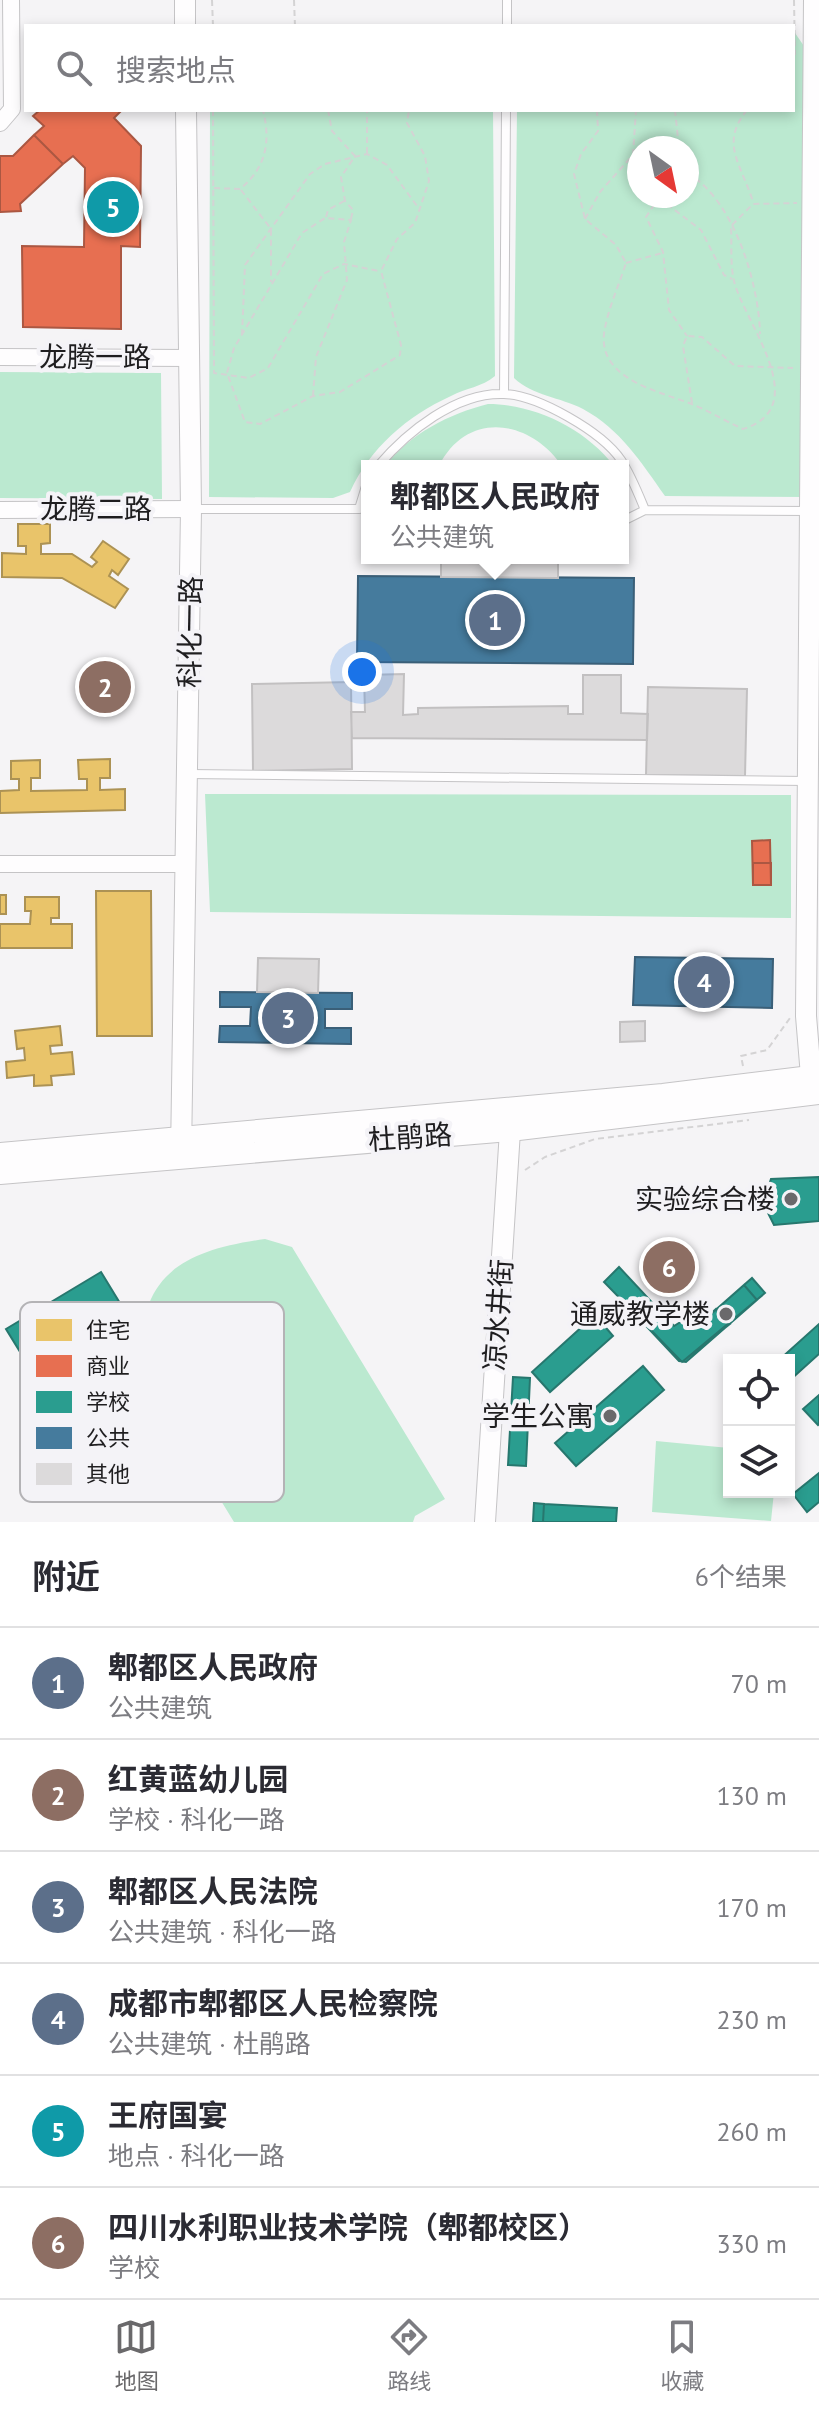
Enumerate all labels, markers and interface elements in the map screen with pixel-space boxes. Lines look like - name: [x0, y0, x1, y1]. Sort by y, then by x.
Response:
- search box: [24, 24, 795, 112]
- icon: search: [52, 46, 96, 90]
- text: 搜索地点: [116, 50, 236, 89]
- north arrow: [627, 136, 699, 208]
- pin: 5: [87, 177, 139, 237]
- street label: 龙腾一路: [39, 338, 151, 375]
- popup: [361, 460, 629, 564]
- text: 郫都区人民政府: [390, 476, 600, 515]
- street label: 龙腾二路: [40, 490, 152, 527]
- text: 公共建筑: [390, 520, 494, 553]
- street label: 科化一路: [170, 576, 209, 688]
- pin: 1: [469, 590, 521, 650]
- your location: [342, 652, 382, 692]
- pin: 2: [79, 657, 131, 717]
- pin: 4: [678, 952, 730, 1012]
- pin: 3: [262, 988, 314, 1048]
- street label: 杜鹃路: [367, 1115, 453, 1158]
- place label: 实验综合楼: [635, 1180, 775, 1217]
- marker: 实验综合楼: [782, 1190, 800, 1208]
- pin: 6: [643, 1237, 695, 1297]
- street label: 凉水井街: [475, 1258, 520, 1372]
- place label: 通威教学楼: [570, 1295, 710, 1332]
- legend: [20, 1302, 284, 1502]
- marker: 通威教学楼: [717, 1305, 735, 1323]
- text: 住宅: [86, 1316, 130, 1344]
- text: 商业: [86, 1352, 130, 1380]
- map controls: [723, 1354, 795, 1498]
- button: locate: [723, 1354, 795, 1426]
- text: 学校: [86, 1388, 130, 1416]
- place label: 学生公寓: [482, 1397, 594, 1434]
- marker: 学生公寓: [601, 1407, 619, 1425]
- text: 公共: [86, 1424, 130, 1452]
- button: layers: [723, 1426, 795, 1498]
- text: 其他: [86, 1460, 130, 1488]
- text: 附近: [32, 1554, 100, 1598]
- text: 6个结果: [695, 1560, 787, 1593]
- text: 郫都区人民政府: [108, 1647, 318, 1686]
- text: 1: [51, 1667, 65, 1700]
- text: 70 m: [731, 1667, 787, 1700]
- text: 公共建筑: [108, 1691, 212, 1724]
- text: 红黄蓝幼儿园: [108, 1759, 288, 1798]
- text: 2: [51, 1779, 65, 1812]
- text: 130 m: [716, 1779, 787, 1812]
- text: 学校 · 科化一路: [108, 1803, 285, 1836]
- text: 郫都区人民法院: [108, 1871, 318, 1910]
- text: 3: [51, 1891, 65, 1924]
- text: 170 m: [716, 1891, 787, 1924]
- text: 公共建筑 · 科化一路: [108, 1915, 337, 1948]
- text: 成都市郫都区人民检察院: [108, 1983, 438, 2022]
- text: 4: [51, 2003, 65, 2036]
- text: 230 m: [716, 2003, 787, 2036]
- text: 公共建筑 · 杜鹃路: [108, 2027, 311, 2060]
- text: 王府国宴: [108, 2095, 228, 2134]
- text: 5: [51, 2115, 65, 2148]
- text: 260 m: [716, 2115, 787, 2148]
- text: 地点 · 科化一路: [108, 2139, 285, 2172]
- text: 四川水利职业技术学院（郫都校区）: [108, 2207, 588, 2246]
- text: 6: [51, 2227, 65, 2260]
- text: 330 m: [716, 2227, 787, 2260]
- text: 学校: [108, 2251, 160, 2284]
- tab: 地图: [114, 2315, 159, 2395]
- tab: 路线: [387, 2315, 432, 2395]
- tab: 收藏: [660, 2315, 705, 2395]

